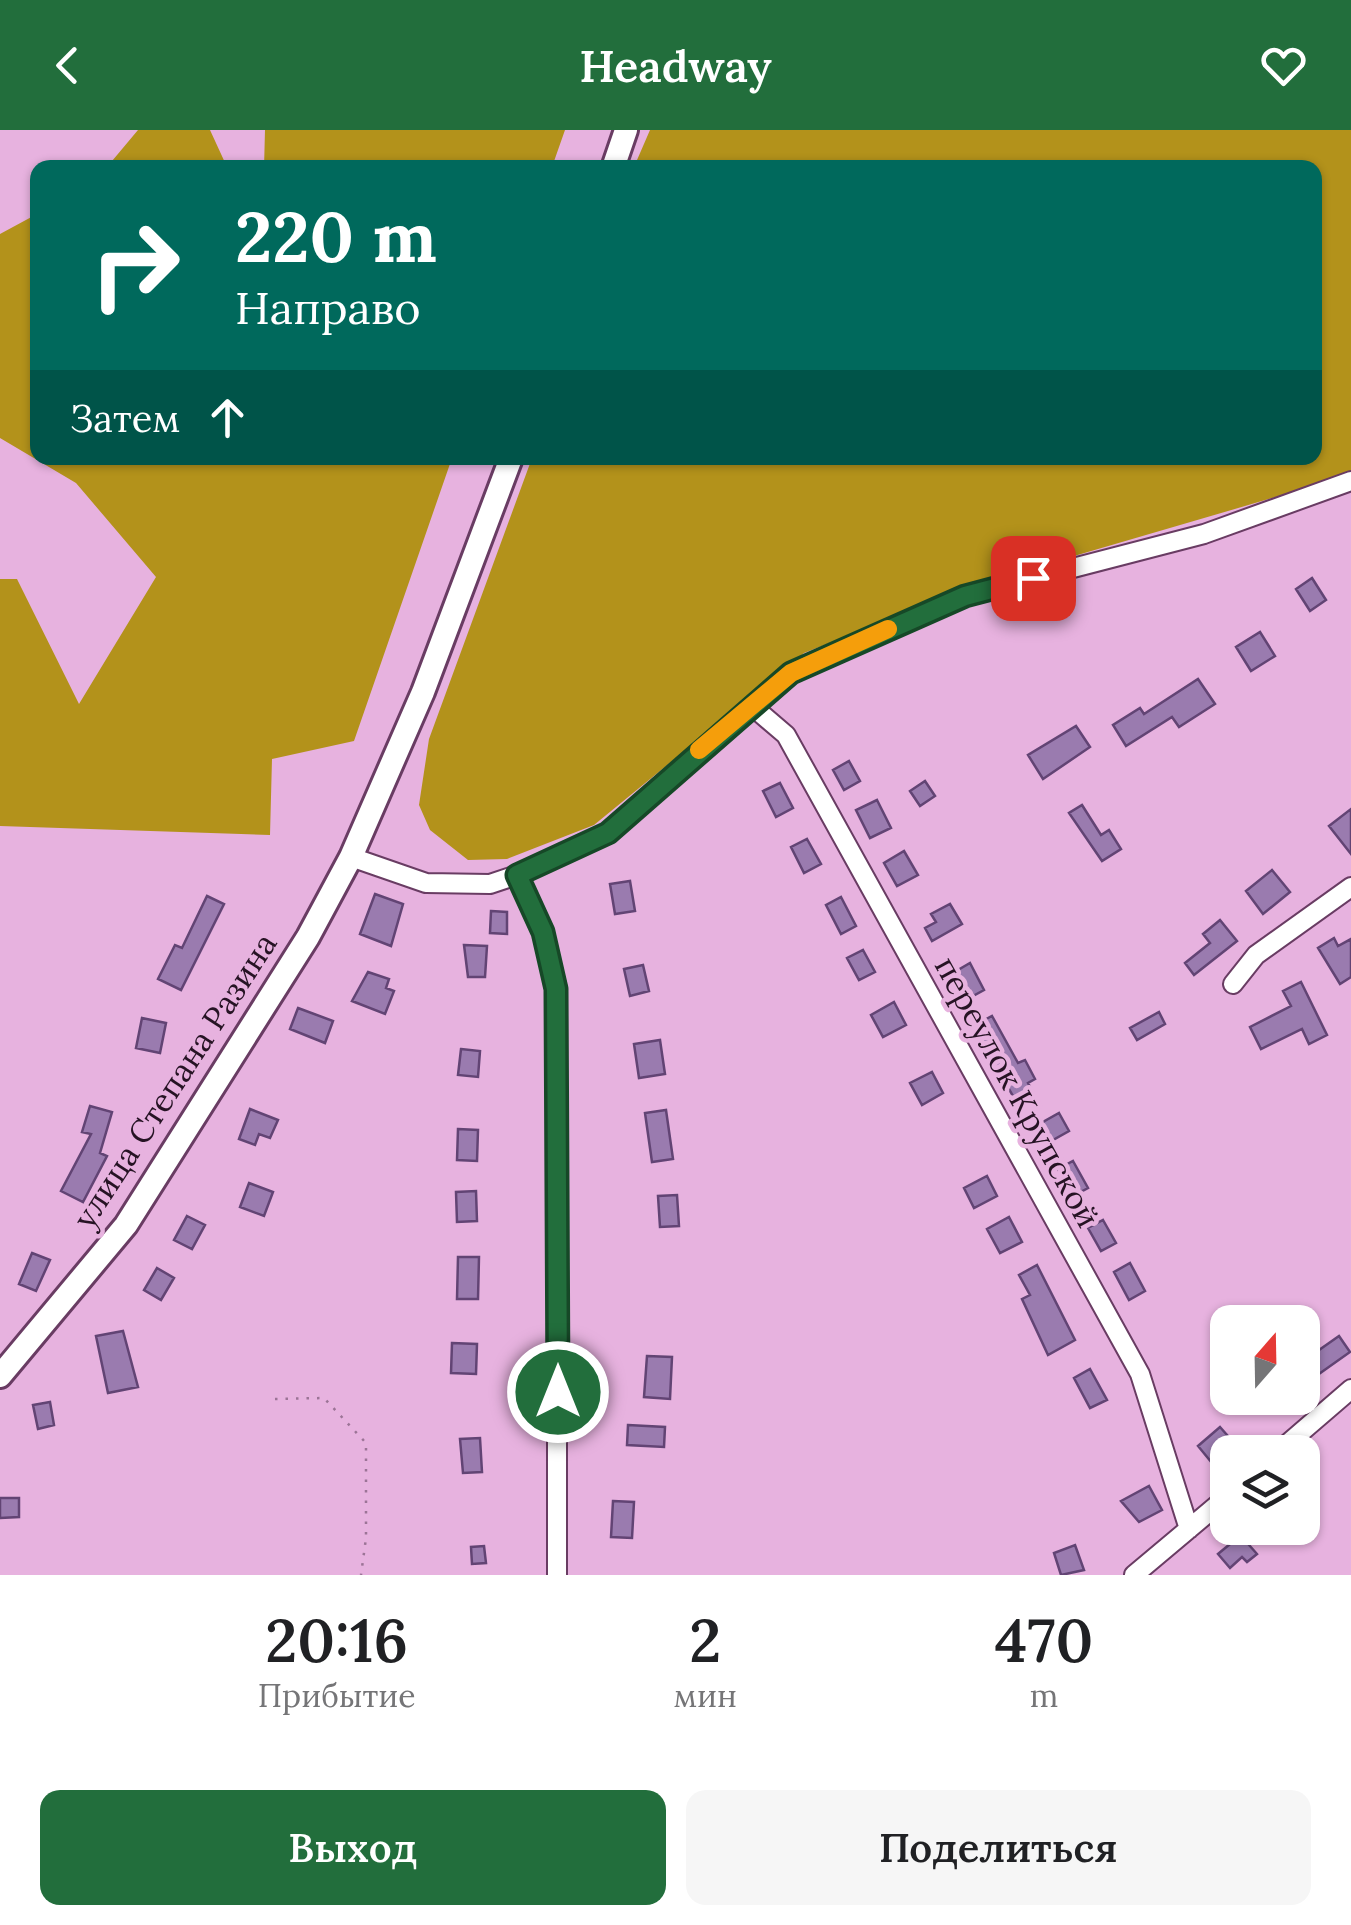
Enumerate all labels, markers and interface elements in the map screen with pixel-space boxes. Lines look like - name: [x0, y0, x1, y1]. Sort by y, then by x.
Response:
- text: Headway: [579, 37, 772, 94]
- icon: back: [40, 38, 95, 93]
- icon: heart: [1256, 38, 1311, 93]
- text: 220 m: [235, 192, 437, 281]
- icon: right: [70, 200, 200, 330]
- text: Направо: [235, 279, 421, 336]
- icon: ahead: [200, 390, 255, 445]
- text: Затем: [70, 394, 180, 442]
- pin: [991, 536, 1076, 621]
- icon: arrive: [1006, 551, 1061, 606]
- street label: улица Степана Разина: [64, 925, 285, 1236]
- street label: переулок Крупской: [926, 949, 1109, 1234]
- north arrow: [1210, 1305, 1320, 1415]
- map controls: [1210, 1305, 1320, 1545]
- position arrow: [506, 1340, 610, 1444]
- button: layers: [1210, 1435, 1320, 1545]
- text: 20:16: [265, 1602, 408, 1678]
- text: 2: [689, 1602, 721, 1678]
- text: 470: [995, 1602, 1093, 1678]
- text: Прибытие: [258, 1675, 416, 1716]
- text: мин: [673, 1675, 737, 1716]
- text: m: [1030, 1675, 1058, 1716]
- button: Выход: [40, 1790, 666, 1905]
- button: Поделиться: [686, 1790, 1311, 1905]

